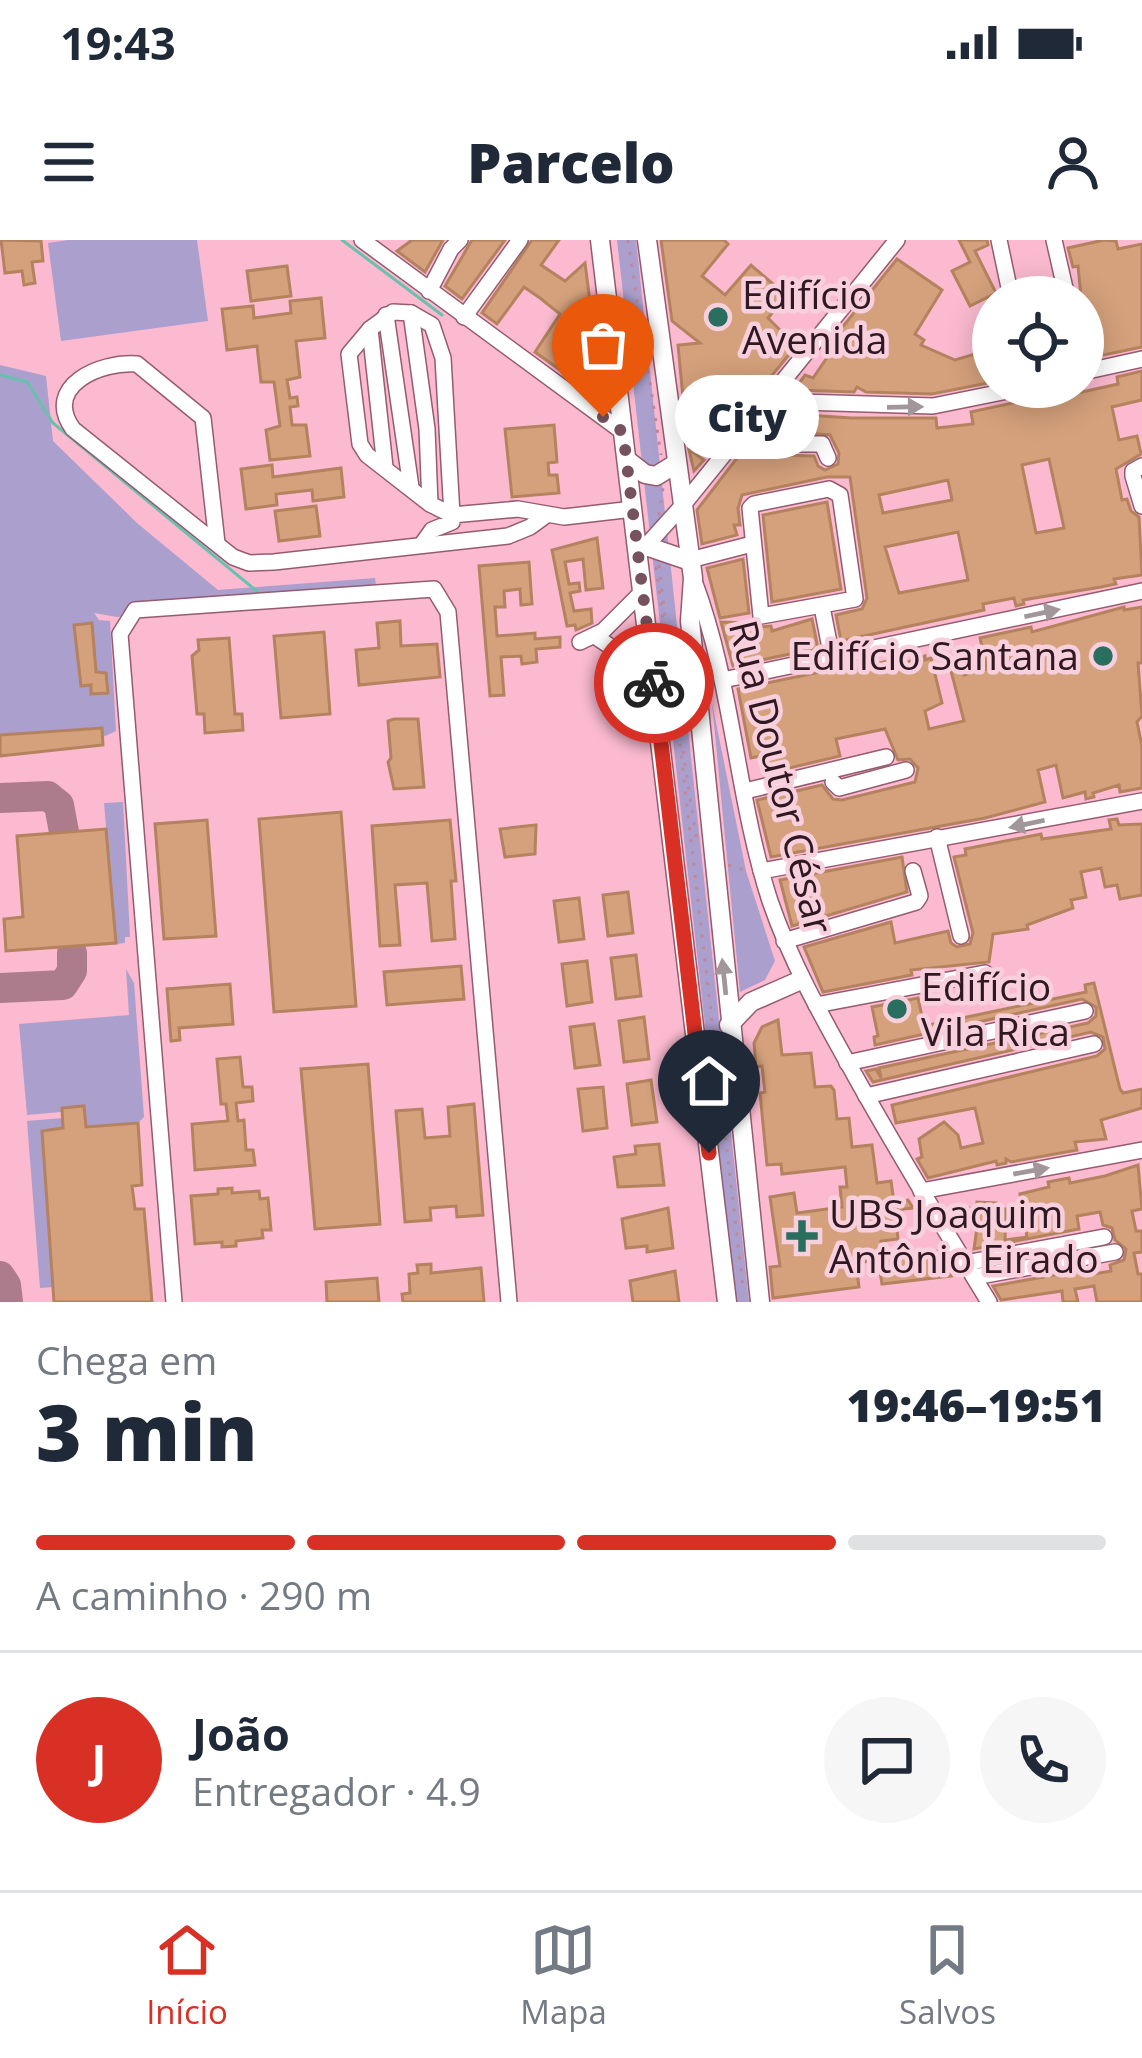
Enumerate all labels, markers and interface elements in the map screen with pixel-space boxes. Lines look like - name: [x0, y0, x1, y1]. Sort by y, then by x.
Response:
- text: 19:43: [60, 12, 176, 73]
- text: Parcelo: [467, 125, 675, 199]
- icon: menu: [36, 129, 102, 195]
- icon: person: [1040, 129, 1106, 195]
- place label: Edifício Avenida: [742, 267, 887, 365]
- map controls: [972, 276, 1104, 408]
- button: locate: [972, 276, 1104, 408]
- pin: [552, 294, 654, 417]
- marker: Edifício Avenida: [705, 304, 731, 330]
- icon: bag: [570, 312, 636, 378]
- callout: City: [675, 375, 819, 459]
- text: City: [707, 390, 787, 443]
- one-way arrow: [887, 397, 925, 417]
- one-way arrow: [1024, 602, 1062, 621]
- street label: Rua Doutor César: [718, 614, 847, 939]
- courier: [594, 623, 714, 743]
- place label: Edifício Santana: [790, 628, 1079, 681]
- marker: Edifício Santana: [1090, 643, 1116, 669]
- icon: bike: [621, 650, 687, 716]
- one-way arrow: [1008, 815, 1046, 834]
- one-way arrow: [714, 958, 733, 995]
- place label: Edifício Vila Rica: [921, 959, 1070, 1057]
- marker: Edifício Vila Rica: [884, 996, 910, 1022]
- pin: [658, 1030, 760, 1153]
- icon: home: [676, 1048, 742, 1114]
- one-way arrow: [1013, 1161, 1051, 1180]
- place label: UBS Joaquim Antônio Eirado: [829, 1186, 1099, 1284]
- marker: UBS Joaquim Antônio Eirado: [786, 1220, 818, 1252]
- text: Chega em: [36, 1333, 217, 1386]
- text: 19:46–19:51: [847, 1374, 1106, 1435]
- text: 3 min: [36, 1378, 258, 1484]
- text: A caminho · 290 m: [36, 1568, 372, 1621]
- button: chat: [824, 1697, 950, 1823]
- button: phone: [980, 1697, 1106, 1823]
- text: João: [192, 1703, 290, 1764]
- text: J: [92, 1729, 106, 1790]
- text: Entregador · 4.9: [192, 1764, 481, 1817]
- tab: Início: [146, 1917, 228, 2034]
- tab: Mapa: [520, 1917, 607, 2034]
- tab: Salvos: [899, 1917, 996, 2034]

